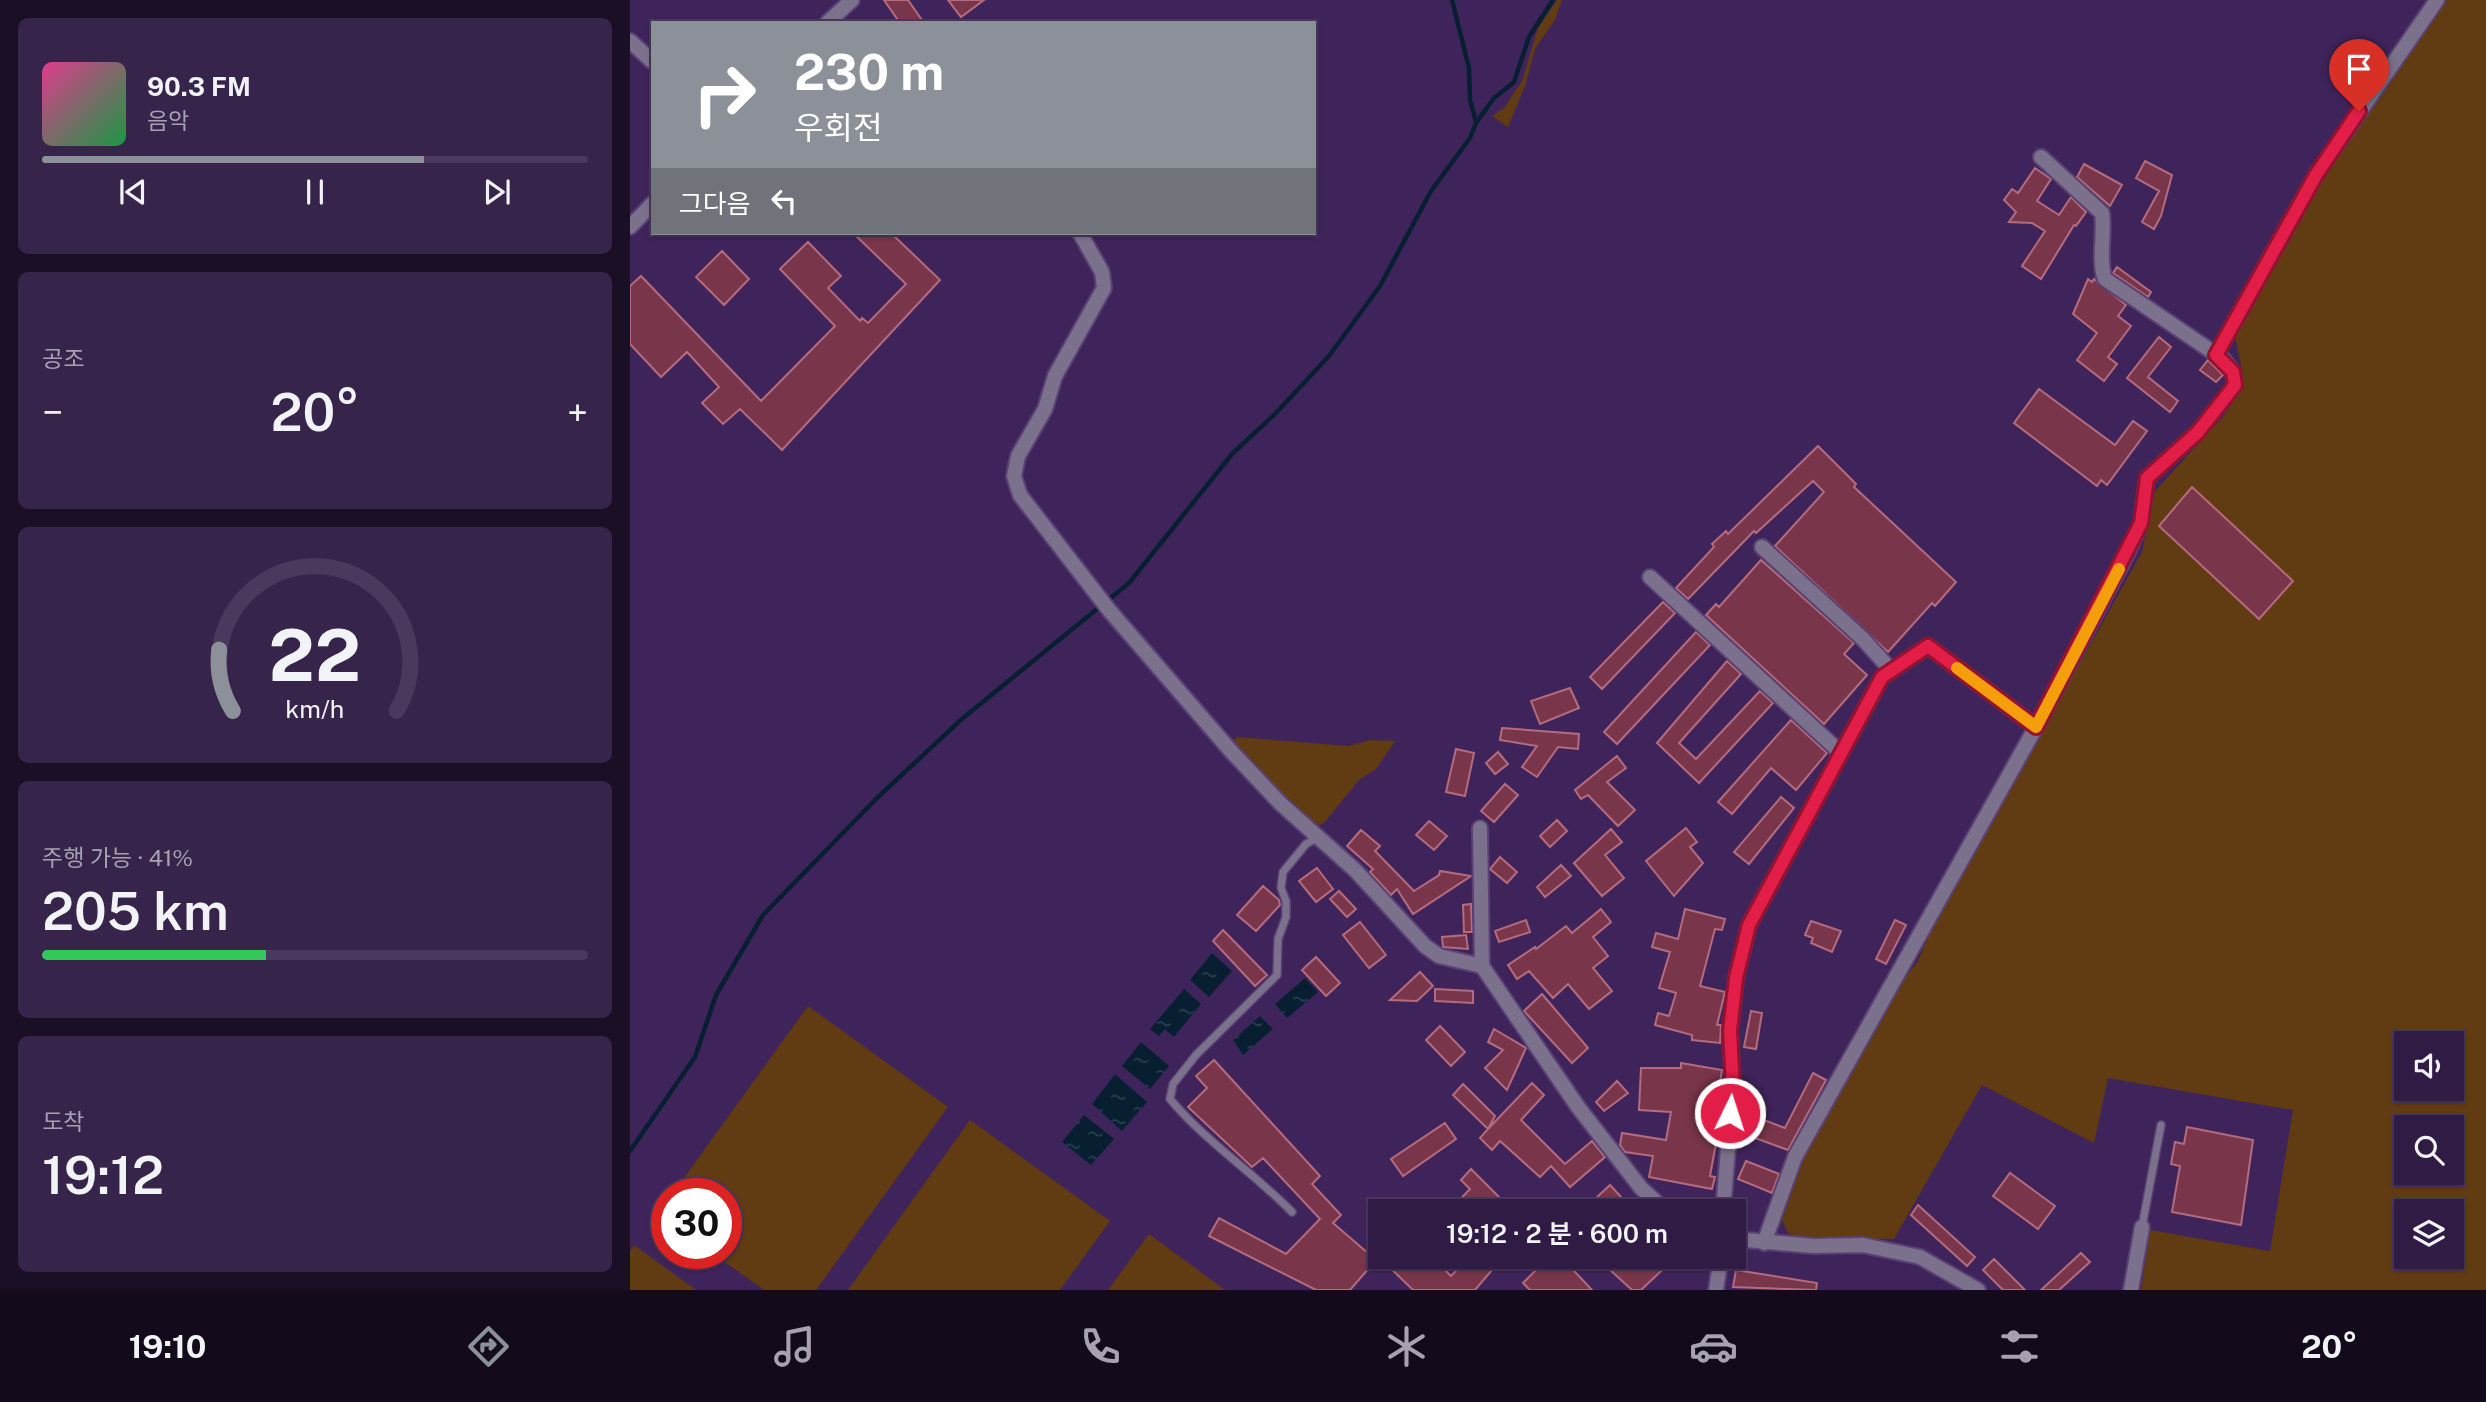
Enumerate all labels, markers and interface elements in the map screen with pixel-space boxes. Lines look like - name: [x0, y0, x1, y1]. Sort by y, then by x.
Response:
- pin: [2329, 39, 2389, 111]
- text: 230 m: [794, 43, 944, 101]
- icon: right: [679, 49, 770, 140]
- icon: arrive: [2340, 50, 2378, 88]
- text: 90.3 FM: [147, 71, 251, 102]
- text: 음악: [147, 107, 189, 134]
- text: 우회전: [794, 109, 882, 146]
- icon: previous: [114, 173, 152, 211]
- icon: pause: [296, 173, 334, 211]
- icon: next: [478, 173, 516, 211]
- icon: left: [765, 182, 803, 220]
- text: 그다음: [679, 188, 751, 219]
- text: 공조: [42, 345, 84, 372]
- text: 20°: [270, 382, 360, 443]
- text: −: [42, 390, 63, 435]
- text: +: [567, 390, 588, 435]
- text: 22: [269, 612, 361, 697]
- text: km/h: [286, 694, 344, 724]
- text: 주행 가능 · 41%: [42, 844, 193, 871]
- text: 205 km: [42, 881, 229, 942]
- map controls: [2394, 1031, 2464, 1269]
- button: sound: [2394, 1031, 2464, 1101]
- position arrow: [1693, 1076, 1767, 1150]
- text: 도착: [42, 1108, 84, 1135]
- button: search: [2394, 1115, 2464, 1185]
- text: 19:12: [42, 1145, 164, 1206]
- speed limit sign: 30: [651, 1178, 742, 1269]
- button: layers: [2394, 1199, 2464, 1269]
- text: 19:12 · 2 분 · 600 m: [1446, 1218, 1668, 1249]
- icon: directions: [464, 1322, 513, 1371]
- icon: music: [770, 1322, 819, 1371]
- icon: phone: [1076, 1322, 1125, 1371]
- icon: climate: [1382, 1322, 1431, 1371]
- icon: car: [1689, 1322, 1738, 1371]
- icon: filters: [1995, 1322, 2044, 1371]
- text: 19:10: [129, 1328, 206, 1365]
- text: 20°: [2301, 1328, 2357, 1365]

